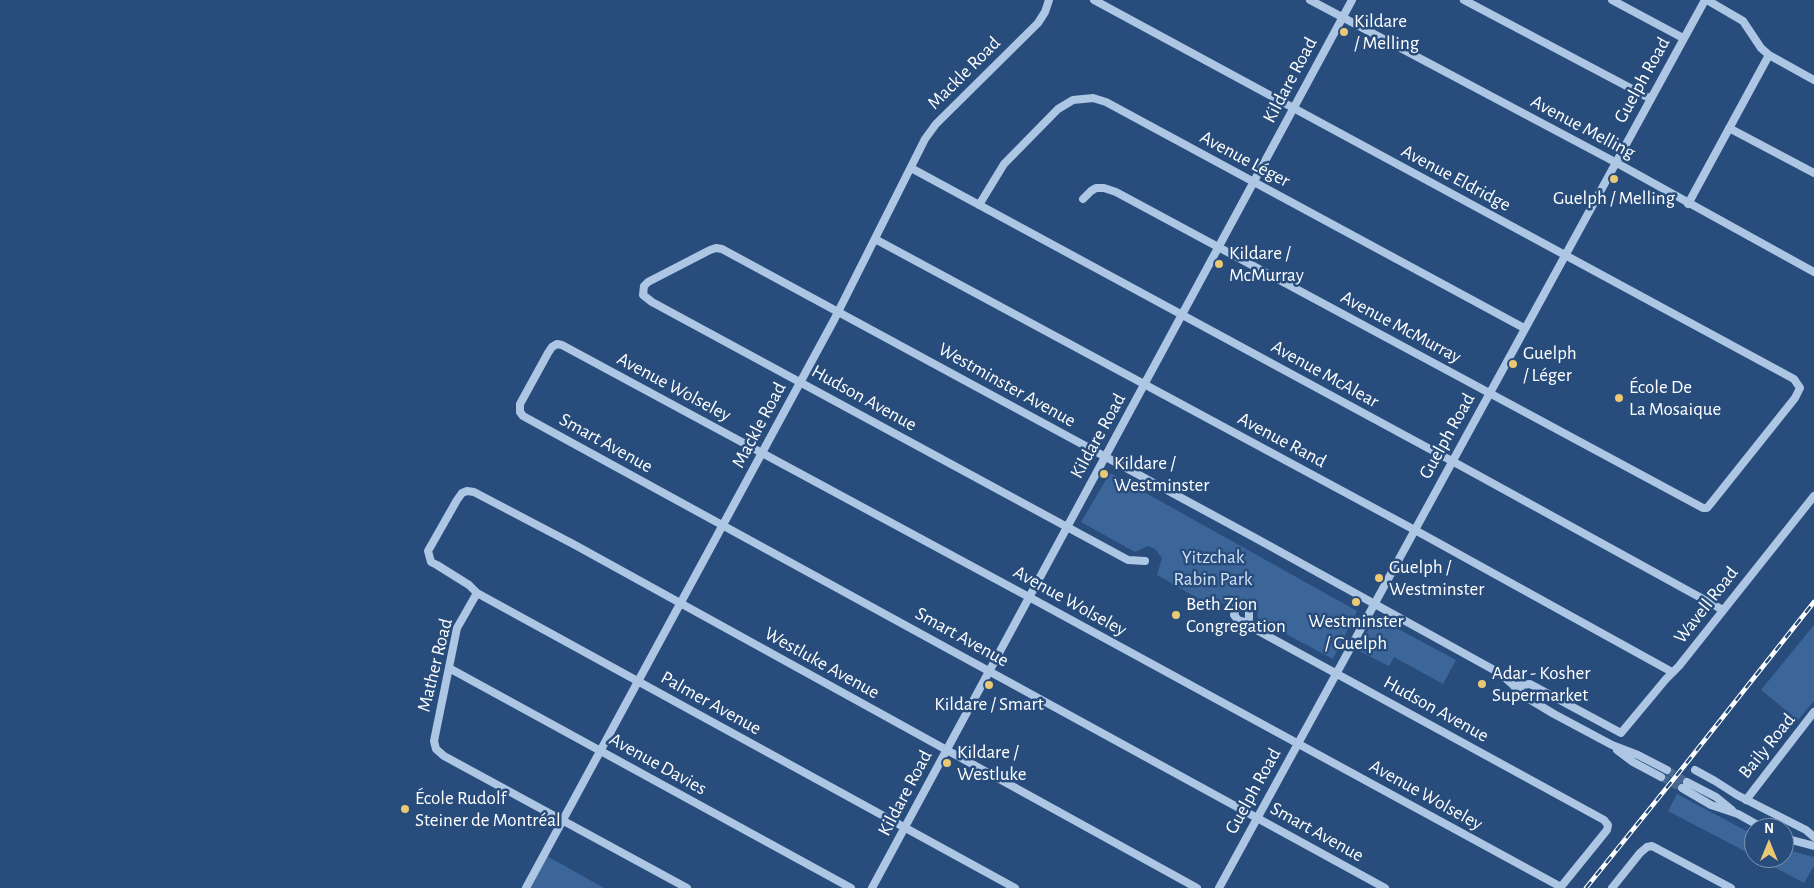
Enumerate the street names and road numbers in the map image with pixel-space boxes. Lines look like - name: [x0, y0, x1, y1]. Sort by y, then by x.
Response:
- street label: Mackle Road: [923, 32, 1005, 114]
- street label: Kildare Road: [1258, 33, 1322, 127]
- street label: Guelph Road: [1609, 33, 1675, 127]
- street label: Avenue Melling: [1527, 90, 1639, 164]
- street label: Avenue Léger: [1196, 126, 1294, 192]
- street label: Avenue Eldridge: [1397, 140, 1515, 216]
- street label: Avenue McMurray: [1337, 286, 1465, 368]
- street label: Avenue McAlear: [1267, 335, 1383, 413]
- street label: Westminster Avenue: [934, 338, 1080, 432]
- street label: Avenue Wolseley: [613, 347, 735, 427]
- street label: Hudson Avenue: [807, 360, 921, 436]
- street label: Mackle Road: [727, 378, 791, 472]
- street label: Kildare Road: [1065, 389, 1131, 483]
- street label: Guelph Road: [1414, 389, 1480, 483]
- street label: Avenue Rand: [1234, 407, 1330, 473]
- street label: Smart Avenue: [555, 408, 657, 478]
- street label: Avenue Wolseley: [1009, 560, 1131, 642]
- street label: Wavell Road: [1669, 562, 1743, 648]
- street label: Smart Avenue: [911, 602, 1013, 672]
- street label: Mather Road: [412, 616, 458, 714]
- street label: Westluke Avenue: [760, 622, 884, 704]
- street label: Palmer Avenue: [657, 666, 765, 740]
- street label: Hudson Avenue: [1379, 671, 1493, 747]
- street label: Baily Road: [1734, 709, 1800, 783]
- street label: Avenue Davies: [605, 728, 711, 800]
- street label: Guelph Road: [1220, 744, 1286, 838]
- street label: Kildare Road: [873, 746, 937, 840]
- street label: Avenue Wolseley: [1365, 754, 1487, 836]
- street label: Smart Avenue: [1266, 797, 1368, 867]

